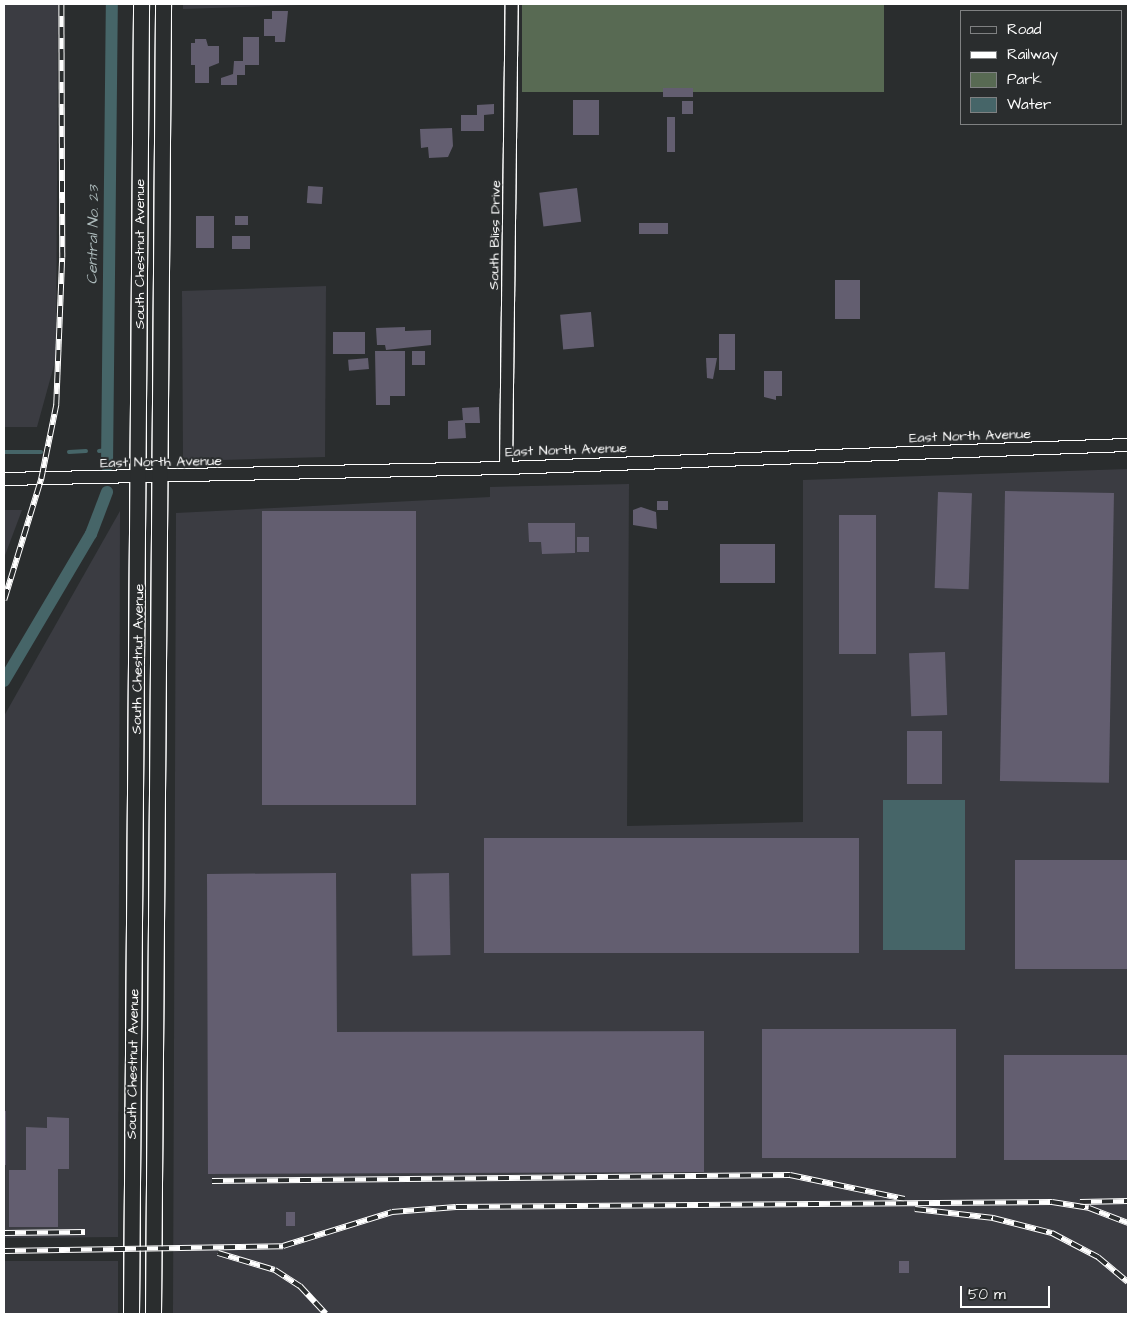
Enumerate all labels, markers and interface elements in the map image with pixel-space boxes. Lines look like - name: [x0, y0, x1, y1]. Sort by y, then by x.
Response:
- legend: [960, 10, 1122, 125]
- text: Road: [1007, 19, 1041, 40]
- text: Railway: [1007, 44, 1058, 65]
- text: Park: [1007, 69, 1042, 90]
- text: Water: [1007, 94, 1051, 115]
- street label: South Chestnut Avenue: [132, 179, 148, 329]
- street label: South Bliss Drive: [486, 180, 504, 290]
- water label: Central No. 23: [83, 185, 103, 285]
- street label: East North Avenue: [909, 425, 1031, 447]
- street label: East North Avenue: [505, 439, 627, 461]
- street label: East North Avenue: [100, 453, 222, 471]
- street label: South Chestnut Avenue: [128, 584, 148, 734]
- street label: South Chestnut Avenue: [123, 989, 143, 1139]
- scale bar: [962, 1276, 1052, 1308]
- text: 50 m: [968, 1284, 1006, 1305]

